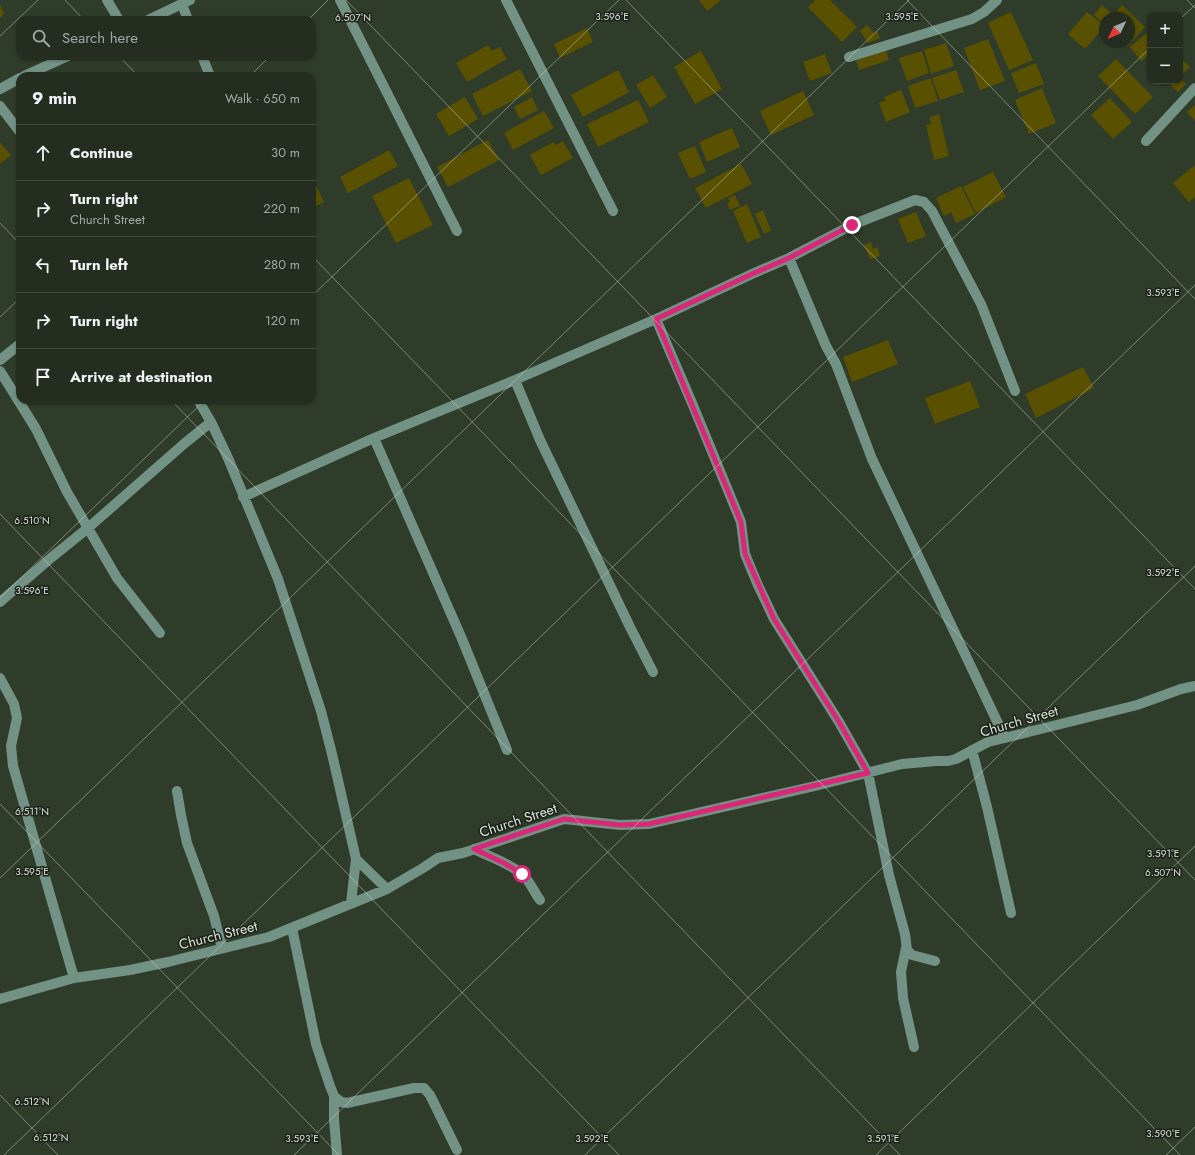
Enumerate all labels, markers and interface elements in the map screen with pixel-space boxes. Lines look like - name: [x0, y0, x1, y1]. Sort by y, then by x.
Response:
- text: 3.596°E: [595, 9, 629, 24]
- text: 3.595°E: [885, 9, 919, 24]
- text: 6.507°N: [335, 10, 371, 25]
- north arrow: [1099, 12, 1135, 48]
- map controls: [1147, 12, 1183, 84]
- button: +: [1147, 12, 1183, 48]
- search box: [16, 16, 316, 60]
- icon: search: [30, 27, 52, 49]
- text: Search here: [62, 27, 138, 49]
- button: −: [1147, 48, 1183, 84]
- text: 9 min: [32, 86, 77, 110]
- text: Walk · 650 m: [225, 89, 300, 108]
- icon: ahead: [32, 142, 54, 164]
- text: Continue: [70, 142, 133, 164]
- text: 30 m: [271, 143, 300, 162]
- text: Turn right: [70, 188, 138, 210]
- icon: right: [32, 198, 54, 220]
- text: 220 m: [263, 199, 300, 218]
- text: Church Street: [70, 210, 145, 229]
- route end: [843, 216, 861, 234]
- icon: left: [32, 254, 54, 276]
- text: Turn left: [70, 254, 128, 276]
- text: 280 m: [264, 255, 300, 274]
- text: 3.593°E: [1146, 285, 1180, 300]
- icon: right: [32, 310, 54, 332]
- text: Turn right: [70, 310, 138, 332]
- text: 120 m: [265, 311, 300, 330]
- icon: arrive: [32, 366, 54, 388]
- text: Arrive at destination: [70, 366, 212, 388]
- text: 6.510°N: [14, 513, 50, 528]
- text: 3.592°E: [1146, 565, 1180, 580]
- text: 3.596°E: [15, 583, 49, 598]
- street label: Church Street: [978, 700, 1061, 742]
- street label: Church Street: [477, 798, 560, 842]
- text: 6.511°N: [15, 804, 49, 819]
- text: 3.591°E: [1147, 846, 1179, 861]
- text: 3.595°E: [15, 864, 49, 879]
- route start: [513, 865, 531, 883]
- text: 6.507°N: [1145, 865, 1181, 880]
- street label: Church Street: [177, 915, 260, 954]
- text: 6.512°N: [14, 1094, 50, 1109]
- text: 3.590°E: [1146, 1126, 1180, 1141]
- text: 6.512°N: [33, 1130, 69, 1145]
- text: 3.593°E: [285, 1131, 319, 1146]
- text: 3.592°E: [575, 1131, 609, 1146]
- text: 3.591°E: [867, 1131, 899, 1146]

